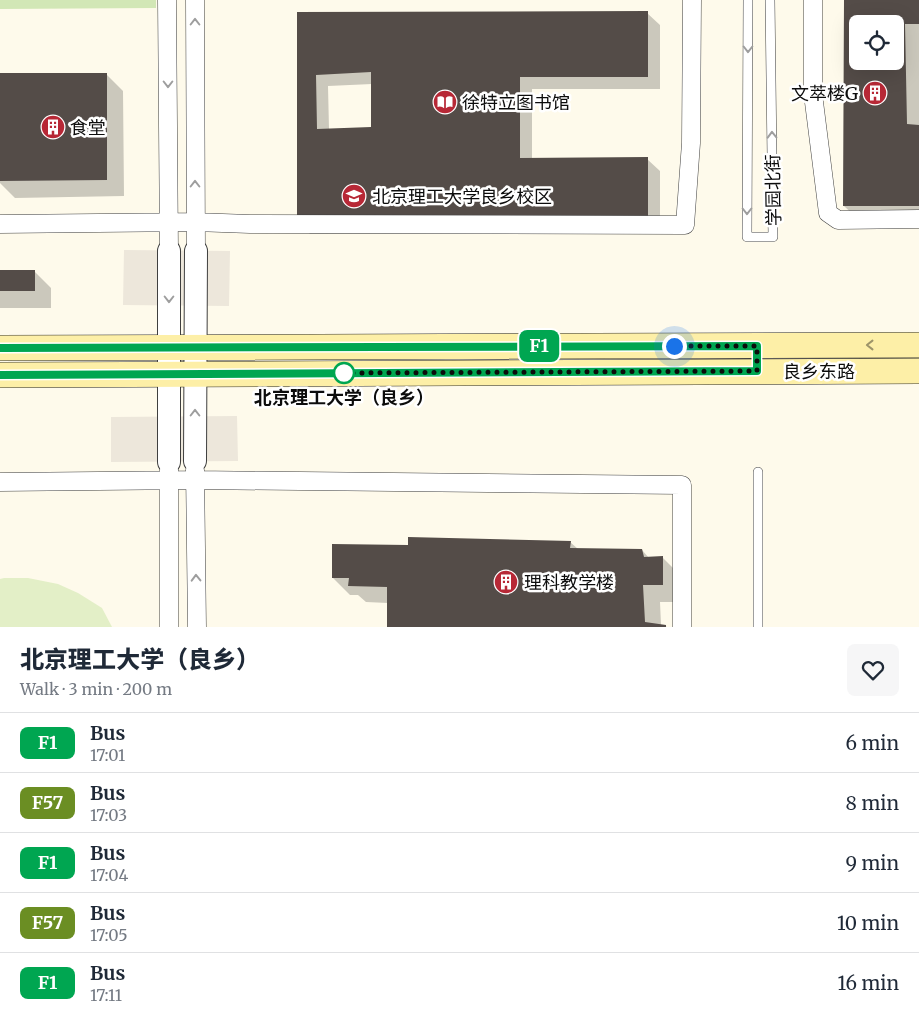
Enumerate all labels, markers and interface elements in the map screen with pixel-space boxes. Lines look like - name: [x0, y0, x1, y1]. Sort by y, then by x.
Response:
- map controls: [849, 15, 904, 70]
- button: locate: [849, 15, 904, 70]
- one-way arrow: [190, 18, 200, 26]
- one-way arrow: [743, 45, 753, 53]
- one-way arrow: [163, 80, 173, 88]
- building icon: 文萃楼G: [862, 80, 888, 106]
- place label: 文萃楼G: [791, 82, 858, 105]
- library icon: 徐特立图书馆: [432, 89, 458, 115]
- place label: 徐特立图书馆: [462, 91, 570, 114]
- building icon: 食堂: [40, 114, 66, 140]
- place label: 食堂: [70, 116, 106, 139]
- one-way arrow: [767, 131, 777, 139]
- street label: 学园北街: [761, 154, 785, 226]
- one-way arrow: [190, 180, 200, 188]
- school or university icon: 北京理工大学良乡校区: [341, 183, 367, 209]
- place label: 北京理工大学良乡校区: [372, 185, 552, 208]
- one-way arrow: [742, 208, 752, 215]
- one-way arrow: [164, 296, 174, 303]
- line badge: F1: [516, 330, 562, 362]
- text: F1: [529, 334, 549, 357]
- your location: [662, 334, 687, 359]
- one-way arrow: [866, 340, 874, 350]
- street label: 良乡东路: [783, 360, 855, 383]
- marker: 北京理工大学（良乡）: [333, 362, 355, 384]
- place label: 北京理工大学（良乡）: [254, 386, 434, 409]
- one-way arrow: [190, 408, 200, 416]
- building icon: 理科教学楼: [493, 569, 519, 595]
- place label: 理科教学楼: [524, 571, 614, 594]
- one-way arrow: [191, 574, 202, 582]
- text: 北京理工大学（良乡）: [20, 644, 260, 675]
- button: heart: [847, 644, 899, 696]
- text: Walk · 3 min · 200 m: [20, 679, 172, 699]
- text: Bus: [90, 721, 125, 745]
- text: F1: [38, 731, 57, 754]
- text: 6 min: [845, 731, 899, 755]
- text: 17:01: [90, 745, 125, 765]
- text: Bus: [90, 781, 125, 805]
- text: F57: [32, 791, 63, 814]
- text: 8 min: [846, 791, 899, 815]
- text: 17:03: [90, 805, 127, 825]
- text: Bus: [90, 841, 125, 865]
- text: F1: [38, 851, 57, 874]
- text: 9 min: [845, 851, 899, 875]
- text: 17:04: [90, 865, 128, 885]
- text: Bus: [90, 901, 125, 925]
- text: F57: [32, 911, 63, 934]
- text: 10 min: [837, 911, 899, 935]
- text: 17:05: [90, 925, 128, 945]
- text: Bus: [90, 961, 125, 985]
- text: F1: [38, 971, 57, 994]
- text: 16 min: [838, 971, 899, 995]
- text: 17:11: [90, 985, 122, 1005]

